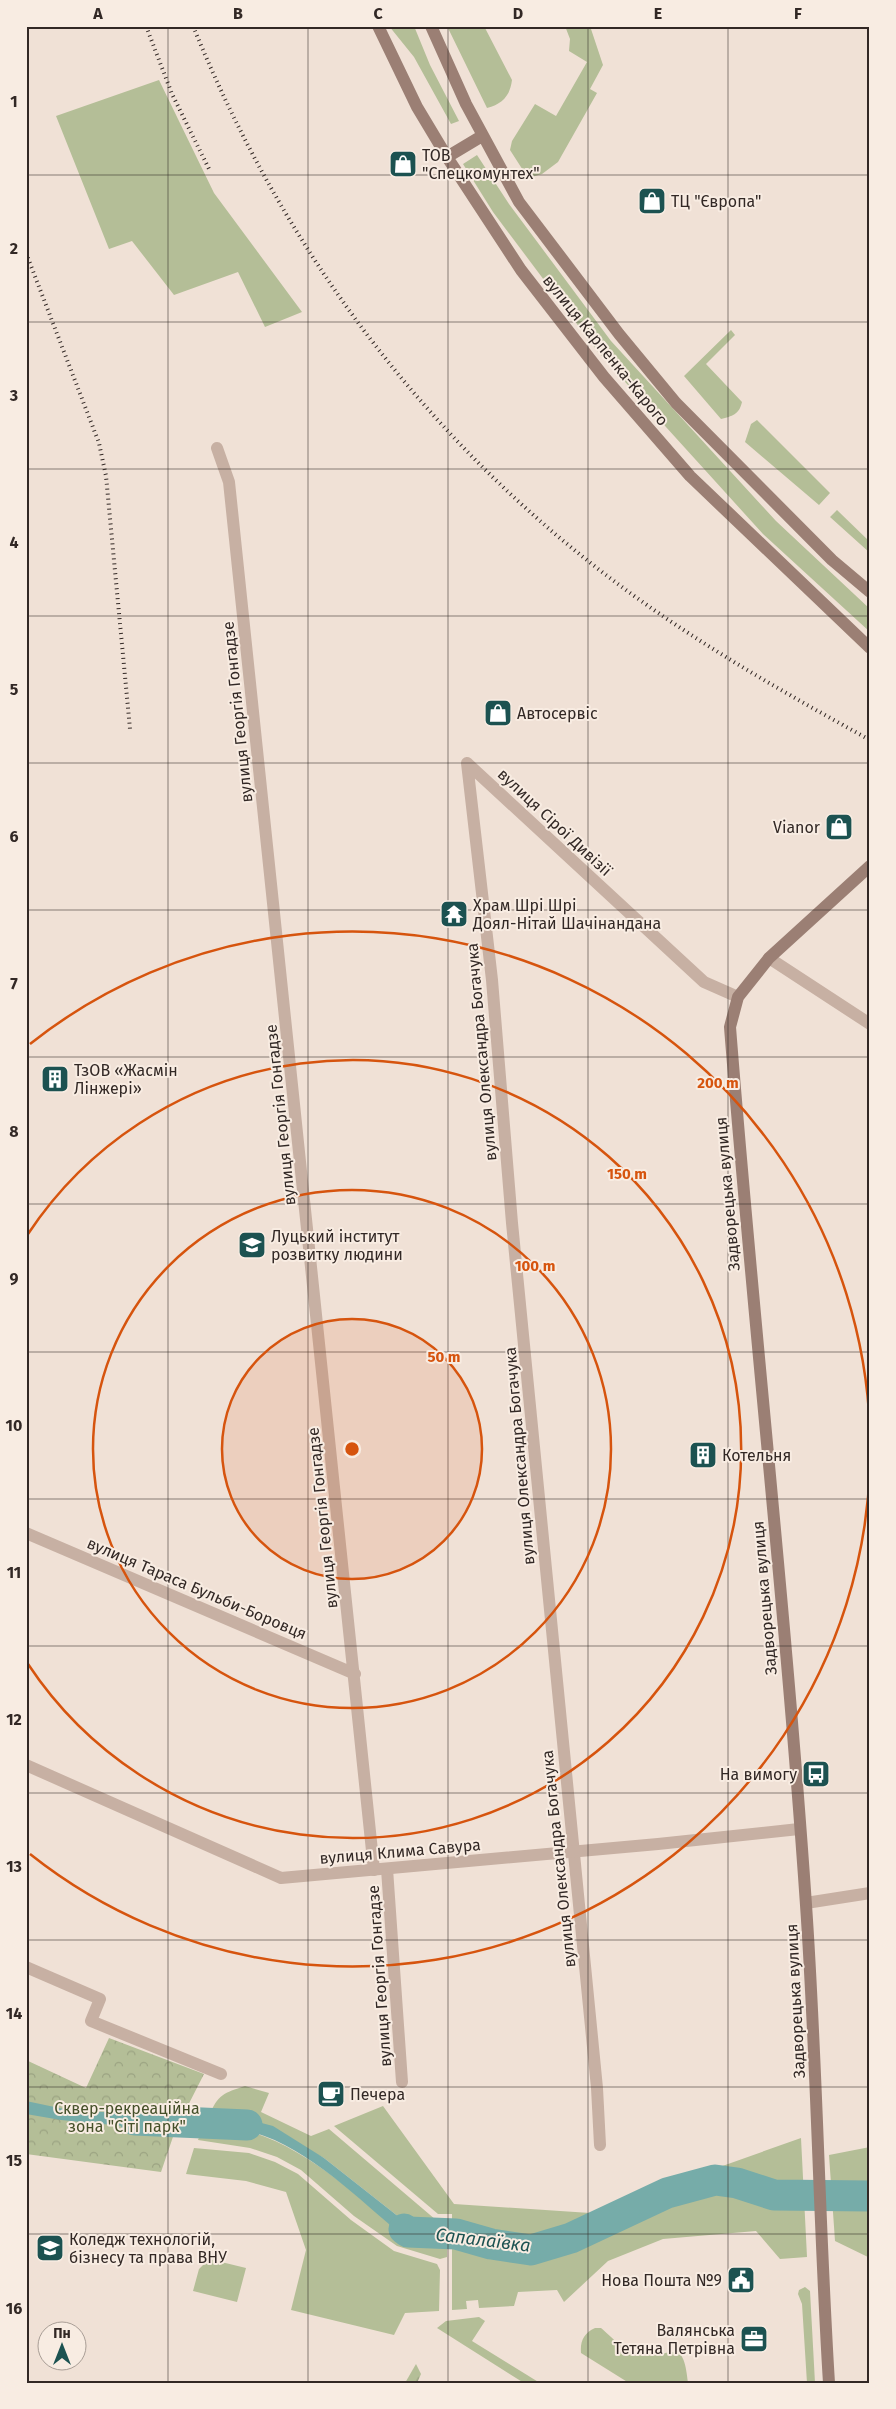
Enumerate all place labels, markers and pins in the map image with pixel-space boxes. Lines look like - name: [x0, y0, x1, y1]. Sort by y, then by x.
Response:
- place label: ТОВ "Спецкомунтех": [422, 146, 540, 183]
- shop icon: ТОВ "Спецкомунтех": [388, 149, 418, 179]
- shop icon: ТЦ "Європа": [637, 186, 667, 216]
- place label: ТЦ "Європа": [671, 192, 762, 211]
- shop icon: Автосервіс: [483, 698, 513, 728]
- place label: Автосервіс: [517, 704, 598, 723]
- shop icon: Vianor: [824, 812, 854, 842]
- place label: Vianor: [773, 818, 821, 837]
- place label: Храм Шрі Шрі Доял-Нітай Шачінандана: [472, 896, 661, 933]
- temple icon: Храм Шрі Шрі Доял-Нітай Шачінандана: [439, 899, 469, 929]
- place label: ТзОВ «Жасмін Лінжері»: [74, 1061, 178, 1098]
- building icon: ТзОВ «Жасмін Лінжері»: [40, 1064, 70, 1094]
- place label: Луцький інститут розвитку людини: [271, 1227, 403, 1264]
- school or university icon: Луцький інститут розвитку людини: [237, 1230, 267, 1260]
- centre of rings: [343, 1440, 361, 1458]
- building icon: Котельня: [688, 1440, 718, 1470]
- place label: Котельня: [722, 1446, 791, 1465]
- bus stop icon: На вимогу: [801, 1759, 831, 1789]
- place label: На вимогу: [720, 1765, 797, 1784]
- cafe icon: Печера: [316, 2079, 346, 2109]
- place label: Печера: [350, 2085, 405, 2104]
- place label: Коледж технологій, бізнесу та права ВНУ: [69, 2230, 227, 2267]
- school or university icon: Коледж технологій, бізнесу та права ВНУ: [35, 2233, 65, 2263]
- public building icon: Нова Пошта №9: [726, 2265, 756, 2295]
- place label: Нова Пошта №9: [601, 2271, 722, 2290]
- place label: Валянська Тетяна Петрівна: [614, 2321, 735, 2358]
- office icon: Валянська Тетяна Петрівна: [739, 2324, 769, 2354]

